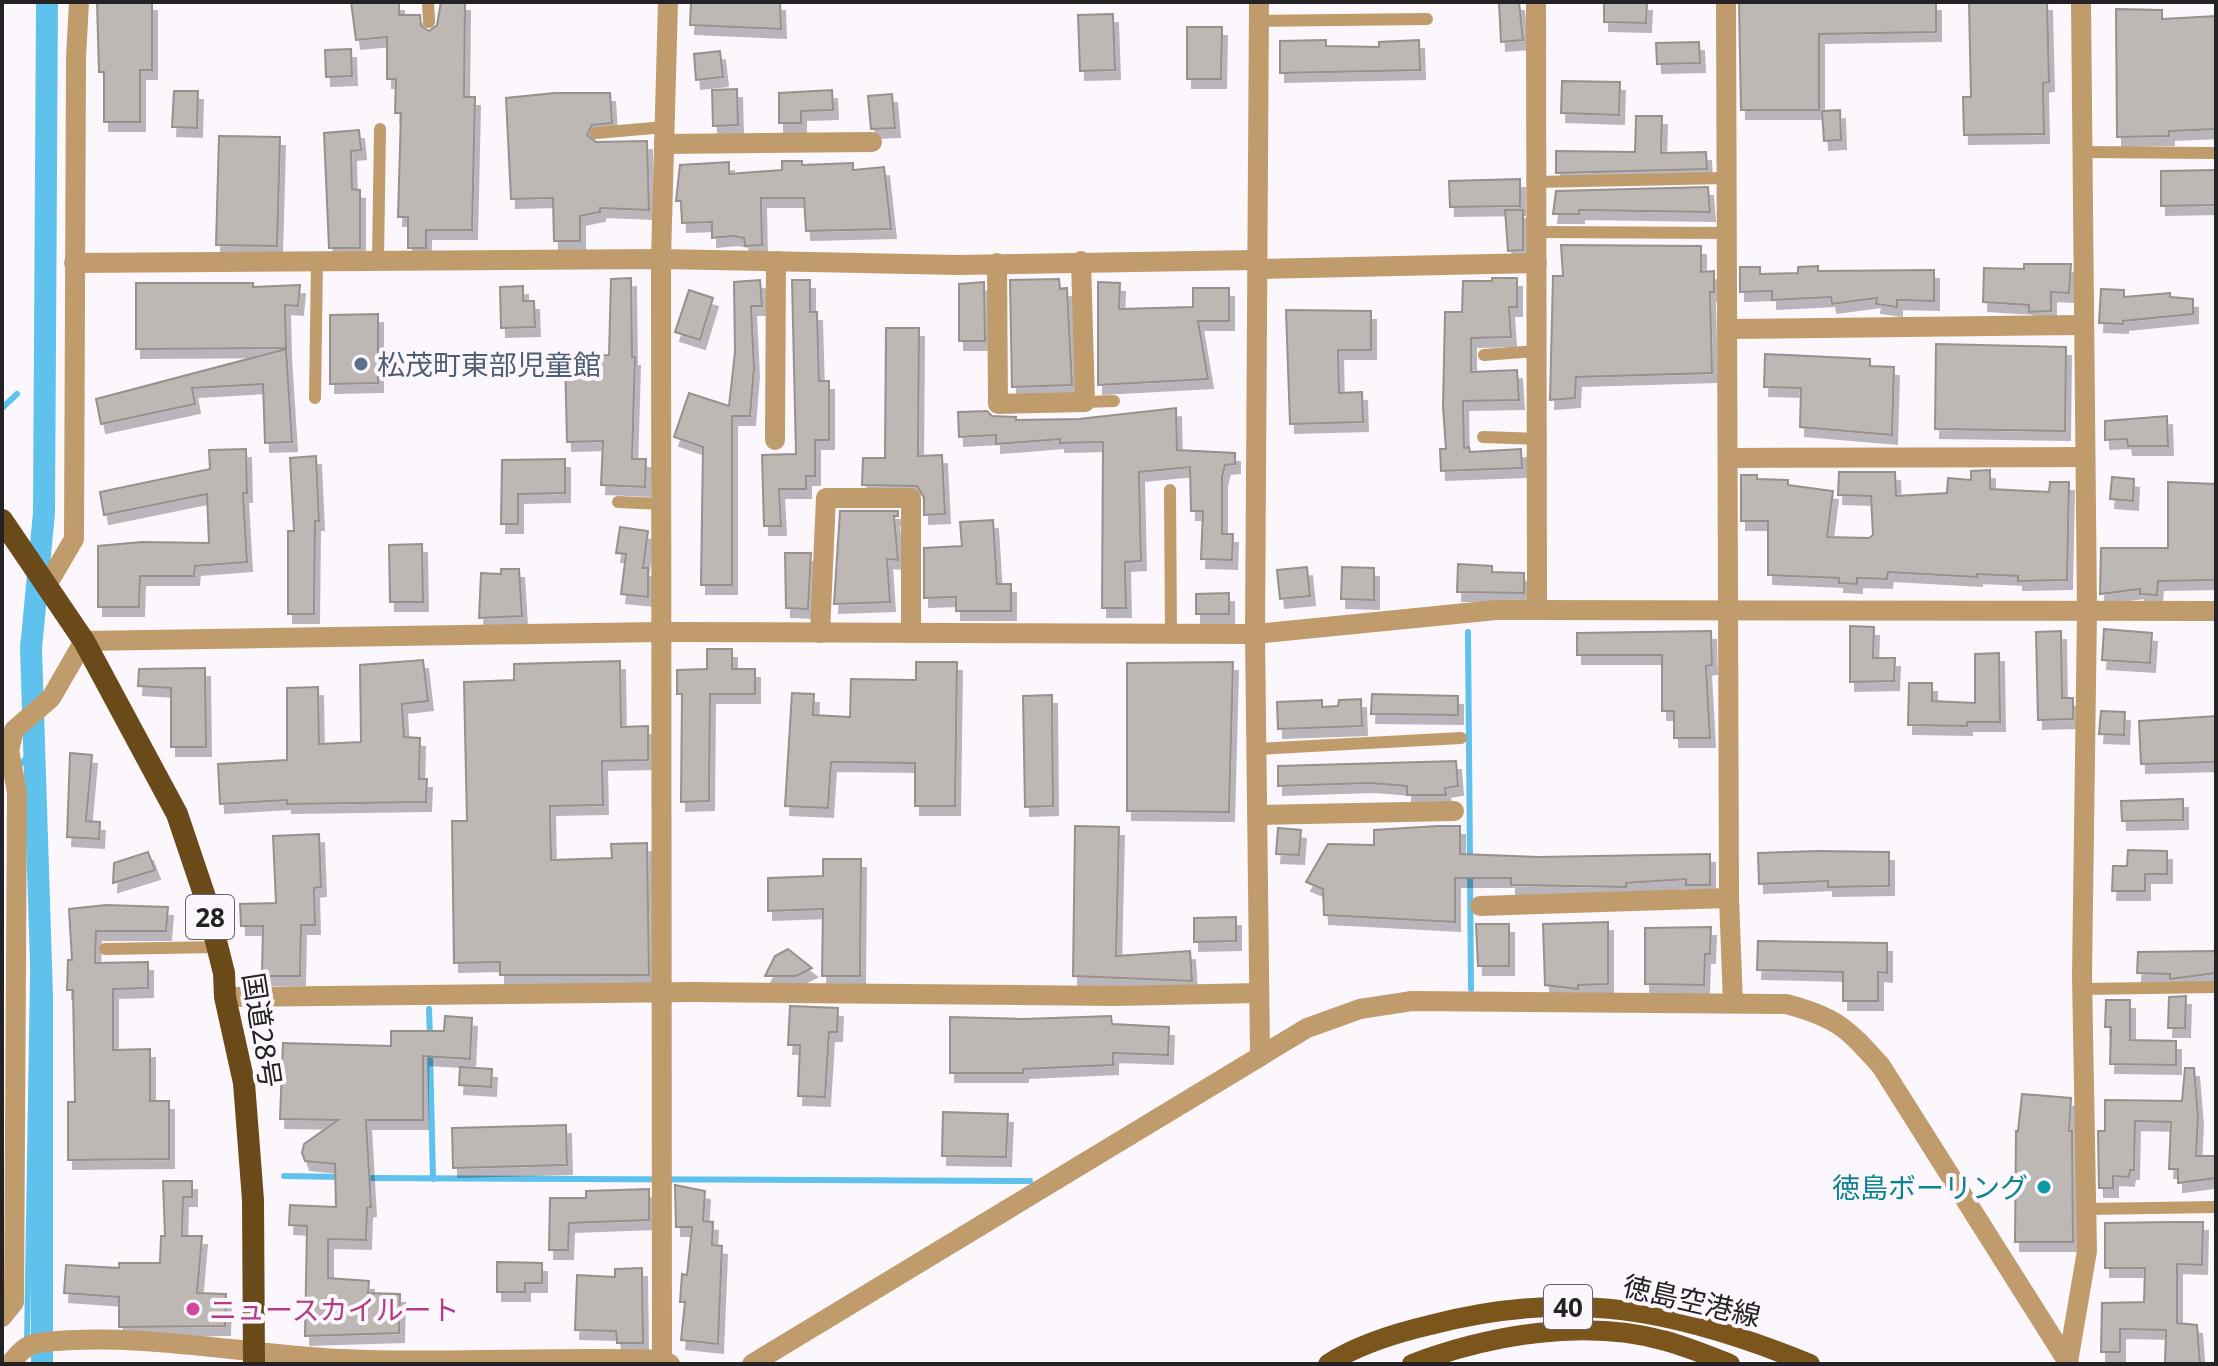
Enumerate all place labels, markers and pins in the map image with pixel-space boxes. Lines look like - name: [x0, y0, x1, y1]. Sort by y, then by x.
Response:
- place label: 松茂町東部児童館: [377, 345, 601, 383]
- marker: 松茂町東部児童館: [352, 355, 370, 373]
- place label: 徳島ボーリング: [1832, 1168, 2028, 1206]
- marker: 徳島ボーリング: [2035, 1178, 2053, 1196]
- place label: ニュースカイルート: [209, 1290, 460, 1328]
- marker: ニュースカイルート: [184, 1300, 202, 1318]

